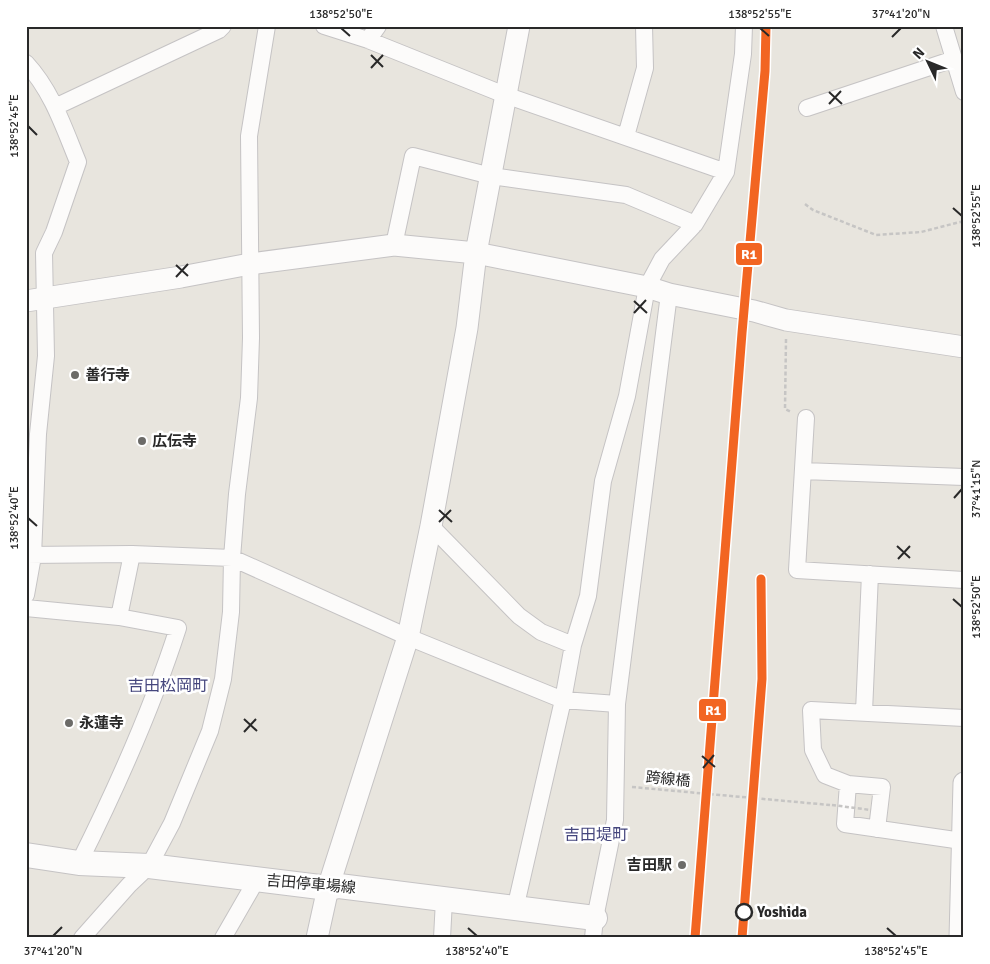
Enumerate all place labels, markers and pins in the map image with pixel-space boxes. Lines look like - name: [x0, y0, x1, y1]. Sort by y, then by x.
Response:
- place label: 善行寺: [85, 366, 130, 384]
- marker: 善行寺: [69, 369, 81, 381]
- place label: 広伝寺: [152, 432, 197, 450]
- marker: 広伝寺: [136, 435, 148, 447]
- place label: 永蓮寺: [79, 714, 124, 732]
- marker: 永蓮寺: [63, 717, 75, 729]
- place label: 吉田駅: [627, 856, 672, 874]
- marker: 吉田駅: [676, 859, 688, 871]
- marker: Yoshida: [735, 903, 753, 921]
- place label: Yoshida: [756, 903, 807, 921]

